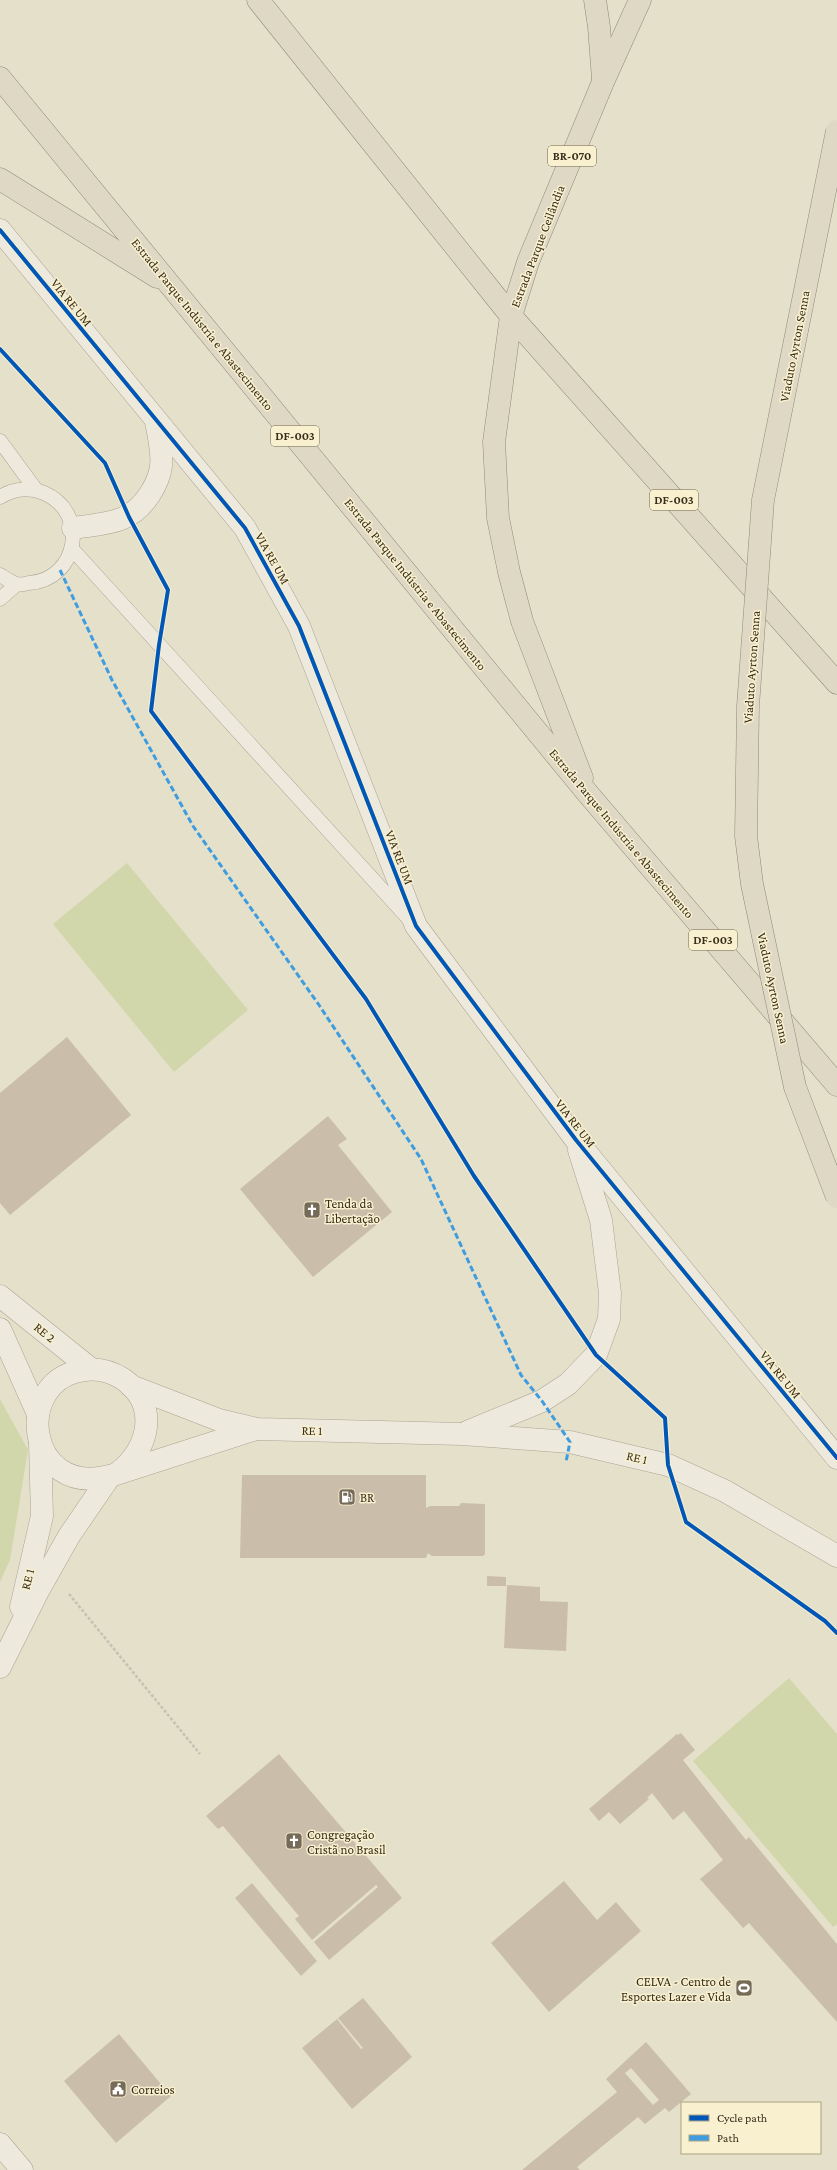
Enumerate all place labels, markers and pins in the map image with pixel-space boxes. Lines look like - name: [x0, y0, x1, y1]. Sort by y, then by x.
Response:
- place label: Tenda da Libertação: [325, 1196, 380, 1226]
- church icon: Tenda da Libertação: [302, 1200, 322, 1220]
- fuel station icon: BR: [337, 1487, 357, 1507]
- place label: BR: [360, 1490, 375, 1505]
- place label: Congregação Cristã no Brasil: [307, 1827, 386, 1857]
- church icon: Congregação Cristã no Brasil: [284, 1831, 304, 1851]
- place label: CELVA - Centro de Esportes Lazer e Vida: [621, 1974, 731, 2004]
- sports icon: CELVA - Centro de Esportes Lazer e Vida: [734, 1978, 754, 1998]
- public building icon: Correios: [108, 2079, 128, 2099]
- place label: Correios: [131, 2082, 175, 2097]

